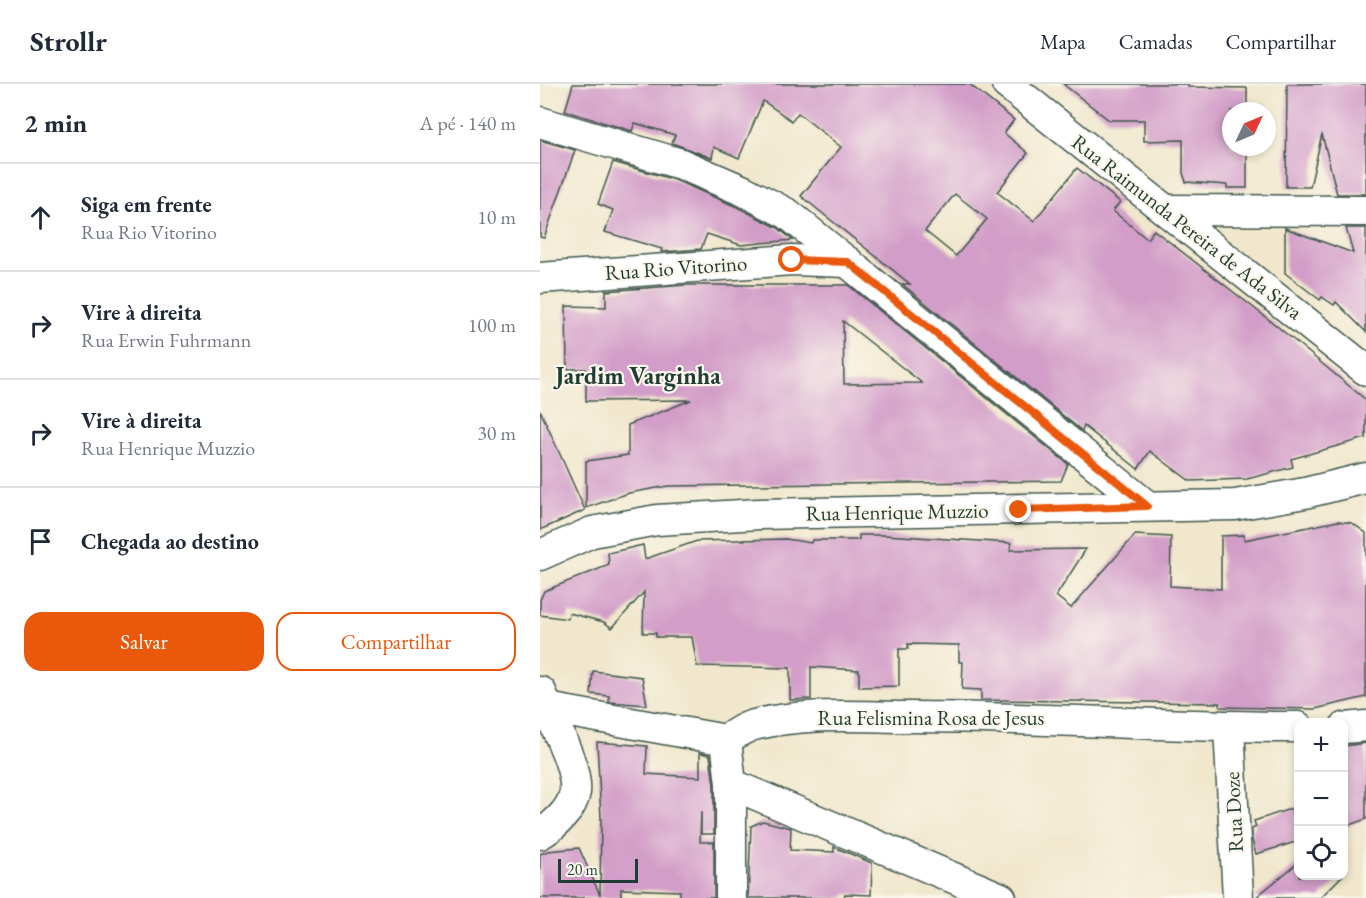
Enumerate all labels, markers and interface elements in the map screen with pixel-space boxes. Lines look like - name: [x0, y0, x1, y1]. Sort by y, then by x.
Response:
- text: Strollr: [30, 23, 107, 59]
- text: Mapa: [1040, 28, 1086, 55]
- text: Camadas: [1119, 28, 1192, 55]
- text: Compartilhar: [1225, 28, 1336, 55]
- north arrow: [1222, 102, 1276, 156]
- text: 2 min: [24, 106, 87, 140]
- text: A pé · 140 m: [420, 110, 516, 136]
- street label: Rua Raimunda Pereira de Ada Silva: [1067, 128, 1309, 325]
- text: Siga em frente: [81, 190, 212, 219]
- icon: ahead: [24, 201, 57, 234]
- text: 10 m: [477, 204, 516, 230]
- text: Rua Rio Vitorino: [81, 219, 217, 245]
- route start: [778, 246, 804, 272]
- street label: Rua Rio Vitorino: [604, 249, 748, 286]
- text: Vire à direita: [81, 298, 202, 327]
- icon: right: [24, 309, 57, 342]
- text: 100 m: [468, 312, 516, 338]
- text: Rua Erwin Fuhrmann: [81, 327, 251, 353]
- district label: Jardim Varginha: [553, 360, 721, 392]
- text: Vire à direita: [81, 406, 202, 435]
- icon: right: [24, 417, 57, 450]
- text: 30 m: [477, 420, 516, 446]
- text: Rua Henrique Muzzio: [81, 435, 255, 461]
- street label: Rua Henrique Muzzio: [805, 496, 989, 527]
- route end: [1005, 496, 1031, 522]
- icon: arrive: [24, 525, 57, 558]
- text: Chegada ao destino: [81, 527, 259, 556]
- button: Salvar: [24, 612, 264, 671]
- button: Compartilhar: [276, 612, 516, 671]
- street label: Rua Felismina Rosa de Jesus: [818, 704, 1045, 731]
- map controls: [1294, 718, 1348, 880]
- button: +: [1294, 718, 1348, 772]
- street label: Rua Doze: [1218, 771, 1249, 853]
- button: −: [1294, 772, 1348, 826]
- button: locate: [1294, 826, 1348, 880]
- scale bar: [558, 856, 638, 884]
- text: 20 m: [567, 859, 598, 880]

